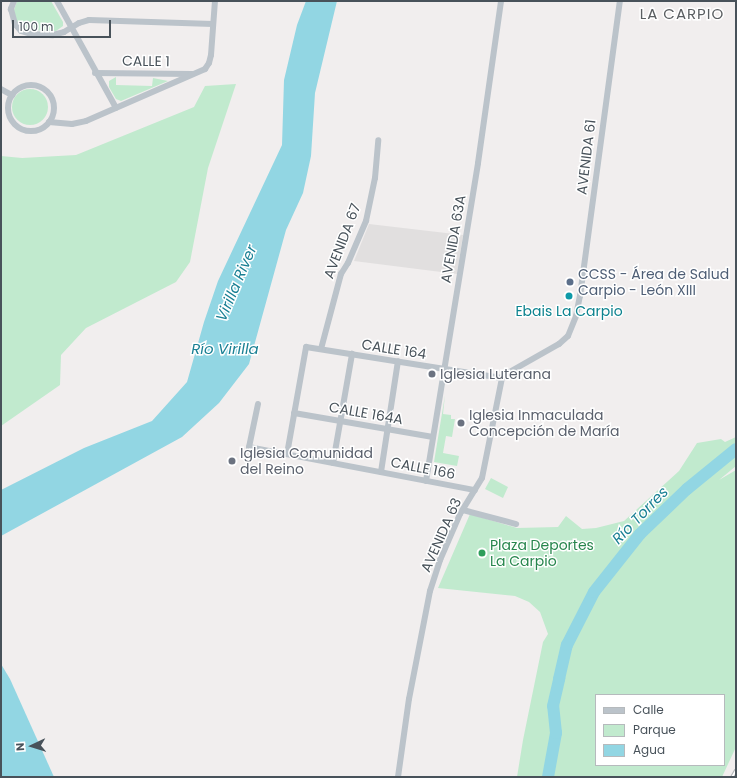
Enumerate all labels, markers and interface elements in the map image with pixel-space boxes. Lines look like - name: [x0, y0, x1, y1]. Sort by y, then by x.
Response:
- district label: LA CARPIO: [640, 5, 724, 23]
- scale bar: [14, 12, 113, 38]
- text: 100 m: [19, 18, 53, 35]
- street label: CALLE 1: [122, 52, 170, 70]
- street label: AVENIDA 61: [573, 118, 599, 196]
- street label: AVENIDA 63A: [437, 194, 469, 284]
- street label: AVENIDA 67: [320, 201, 364, 281]
- water label: Virilla River: [212, 242, 260, 324]
- place label: CCSS - Área de Salud Carpio - León XIII: [578, 266, 729, 298]
- marker: CCSS - Área de Salud Carpio - León XIII: [565, 277, 575, 287]
- marker: Ebais La Carpio: [564, 291, 574, 301]
- place label: Ebais La Carpio: [515, 303, 623, 319]
- street label: CALLE 164: [360, 336, 428, 362]
- water label: Río Virilla: [191, 340, 259, 358]
- place label: Iglesia Luterana: [440, 366, 551, 382]
- marker: Iglesia Luterana: [427, 369, 437, 379]
- street label: CALLE 164A: [328, 398, 404, 428]
- place label: Iglesia Inmaculada Concepción de María: [469, 407, 619, 440]
- marker: Iglesia Inmaculada Concepción de María: [456, 418, 466, 428]
- place label: Iglesia Comunidad del Reino: [240, 445, 373, 478]
- street label: CALLE 166: [389, 454, 457, 482]
- marker: Iglesia Comunidad del Reino: [227, 456, 237, 466]
- water label: Río Torres: [608, 483, 672, 547]
- street label: AVENIDA 63: [417, 495, 465, 575]
- place label: Plaza Deportes La Carpio: [490, 537, 594, 570]
- marker: Plaza Deportes La Carpio: [477, 548, 487, 558]
- legend: [595, 694, 725, 766]
- text: Calle: [633, 701, 664, 718]
- text: Parque: [633, 721, 676, 738]
- north arrow: [12, 726, 52, 766]
- text: Agua: [633, 741, 665, 758]
- text: N: [12, 742, 28, 752]

